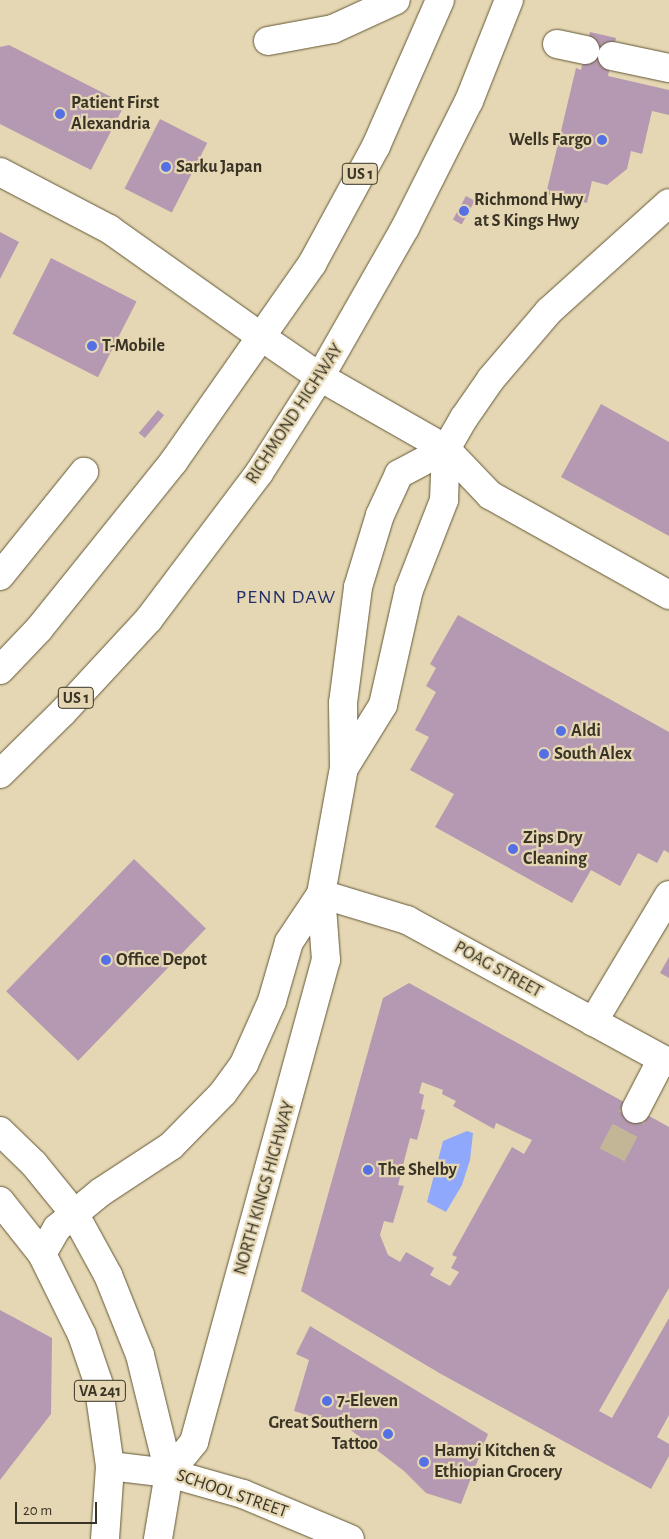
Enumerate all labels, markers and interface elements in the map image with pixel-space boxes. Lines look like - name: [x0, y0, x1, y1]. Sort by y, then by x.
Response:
- place label: Patient First Alexandria: [71, 93, 159, 136]
- marker: Patient First Alexandria: [53, 107, 67, 121]
- place label: Wells Fargo: [509, 129, 592, 151]
- marker: Wells Fargo: [596, 134, 608, 146]
- place label: Sarku Japan: [176, 156, 262, 178]
- road number: US 1: [341, 160, 379, 188]
- marker: Sarku Japan: [160, 161, 172, 173]
- place label: Richmond Hwy at S Kings Hwy: [474, 190, 583, 232]
- marker: Richmond Hwy at S Kings Hwy: [458, 205, 470, 217]
- place label: T-Mobile: [102, 335, 165, 357]
- marker: T-Mobile: [86, 340, 98, 352]
- street label: RICHMOND HIGHWAY: [242, 340, 348, 488]
- district label: PENN DAW: [235, 585, 337, 609]
- road number: US 1: [57, 684, 95, 711]
- place label: Aldi: [571, 720, 601, 742]
- marker: Aldi: [555, 725, 567, 737]
- place label: South Alex: [554, 743, 632, 765]
- marker: South Alex: [538, 748, 550, 760]
- place label: Zips Dry Cleaning: [523, 828, 587, 871]
- marker: Zips Dry Cleaning: [507, 843, 519, 855]
- street label: POAG STREET: [450, 937, 546, 1003]
- place label: Office Depot: [116, 949, 207, 971]
- marker: Office Depot: [100, 954, 112, 966]
- street label: NORTH KINGS HIGHWAY: [230, 1098, 300, 1278]
- place label: The Shelby: [378, 1159, 457, 1181]
- marker: The Shelby: [362, 1164, 374, 1176]
- road number: VA 241: [74, 1378, 126, 1404]
- place label: 7-Eleven: [337, 1390, 398, 1412]
- marker: 7-Eleven: [321, 1395, 333, 1407]
- place label: Great Southern Tattoo: [268, 1413, 378, 1456]
- marker: Great Southern Tattoo: [382, 1428, 394, 1440]
- place label: Hamyi Kitchen & Ethiopian Grocery: [434, 1441, 562, 1484]
- marker: Hamyi Kitchen & Ethiopian Grocery: [418, 1456, 430, 1468]
- street label: SCHOOL STREET: [173, 1465, 291, 1523]
- scale bar: [18, 1492, 100, 1524]
- text: 20 m: [23, 1503, 52, 1518]

